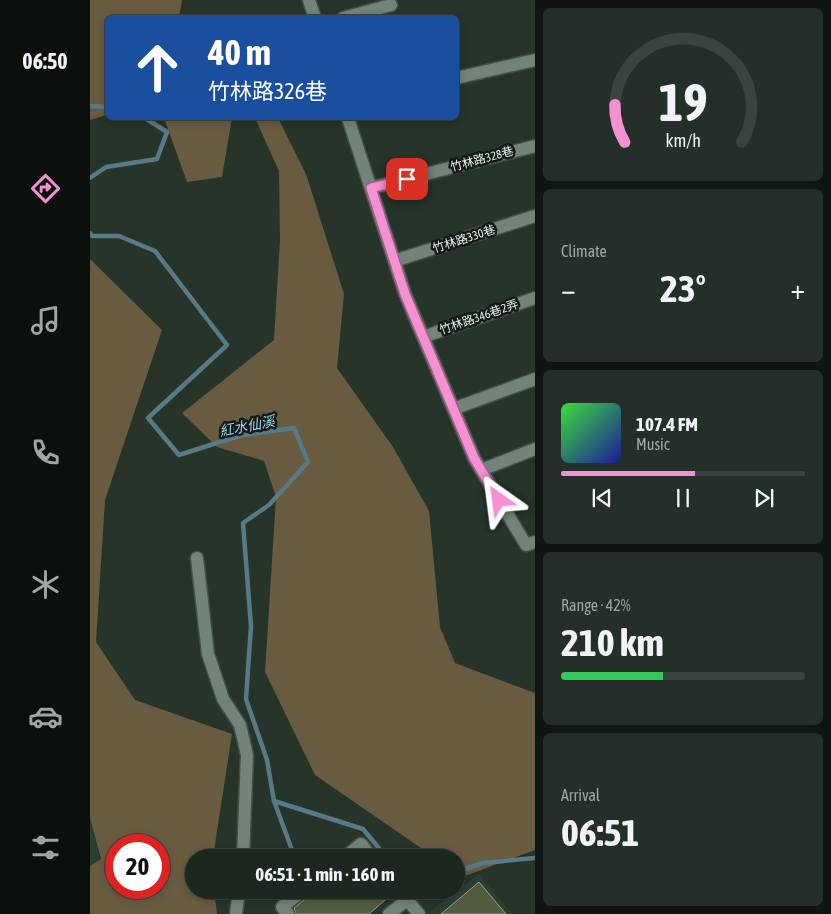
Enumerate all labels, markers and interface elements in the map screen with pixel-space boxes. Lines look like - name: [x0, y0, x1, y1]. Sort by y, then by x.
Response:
- text: 40 m: [208, 32, 271, 72]
- icon: ahead: [125, 35, 190, 100]
- text: 06:50: [22, 48, 68, 74]
- text: 19: [659, 72, 707, 132]
- text: 竹林路326巷: [208, 78, 327, 104]
- text: km/h: [665, 130, 701, 151]
- street label: 竹林路328巷: [449, 144, 515, 174]
- pin: [386, 158, 428, 200]
- icon: arrive: [393, 165, 421, 193]
- icon: directions: [28, 171, 63, 206]
- street label: 竹林路330巷: [431, 222, 497, 256]
- text: Climate: [561, 242, 607, 260]
- text: 23°: [660, 267, 706, 310]
- text: −: [561, 273, 576, 305]
- text: +: [790, 273, 805, 305]
- street label: 竹林路346巷2弄: [438, 297, 520, 337]
- icon: music: [28, 303, 63, 338]
- water label: 紅水仙溪: [218, 412, 278, 439]
- text: 107.4 FM: [636, 413, 698, 435]
- icon: phone: [28, 435, 63, 470]
- text: Music: [636, 435, 670, 453]
- position arrow: [472, 473, 524, 525]
- icon: previous: [588, 484, 616, 512]
- icon: pause: [669, 484, 697, 512]
- icon: next: [750, 484, 778, 512]
- icon: climate: [28, 567, 63, 602]
- text: Range · 42%: [561, 596, 631, 614]
- text: 210 km: [561, 621, 664, 664]
- icon: car: [28, 699, 63, 734]
- text: Arrival: [561, 786, 600, 804]
- text: 06:51: [561, 811, 639, 854]
- icon: filters: [28, 830, 63, 865]
- speed limit sign: 20: [105, 834, 170, 899]
- text: 06:51 · 1 min · 160 m: [255, 863, 395, 885]

